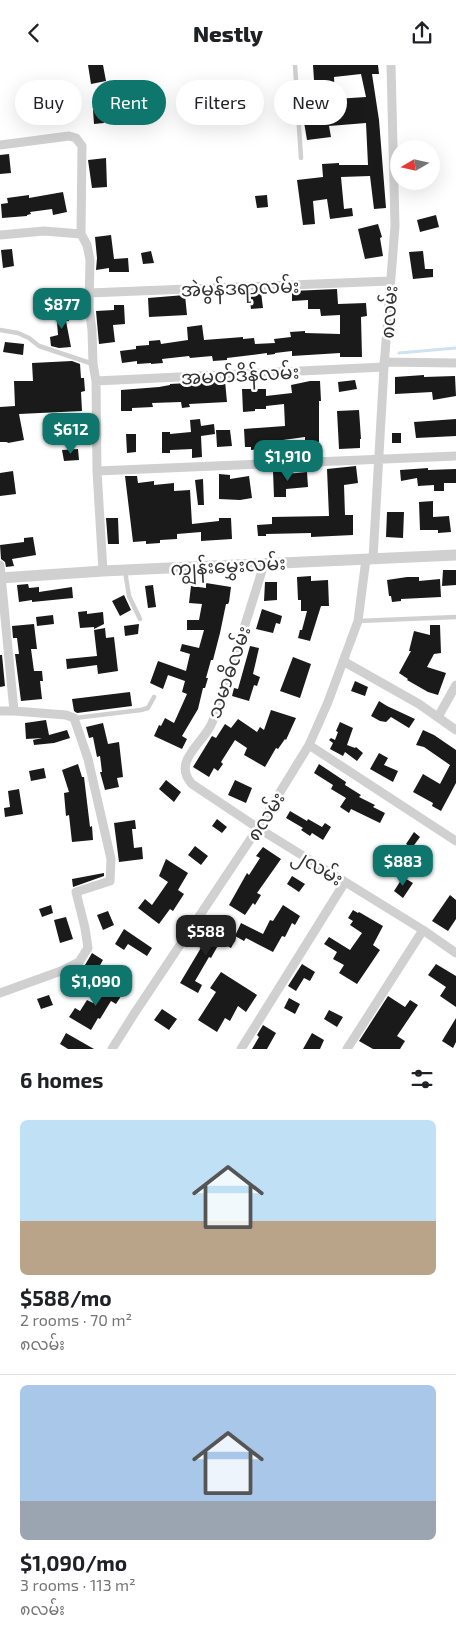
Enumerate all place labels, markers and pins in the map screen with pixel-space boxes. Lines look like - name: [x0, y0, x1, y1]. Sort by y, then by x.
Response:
- pin: $877: [32, 287, 92, 330]
- pin: $612: [41, 413, 101, 455]
- pin: $1,910: [247, 439, 329, 482]
- pin: $883: [373, 845, 433, 887]
- pin: $588: [176, 915, 236, 957]
- pin: $1,090: [55, 965, 137, 1007]

